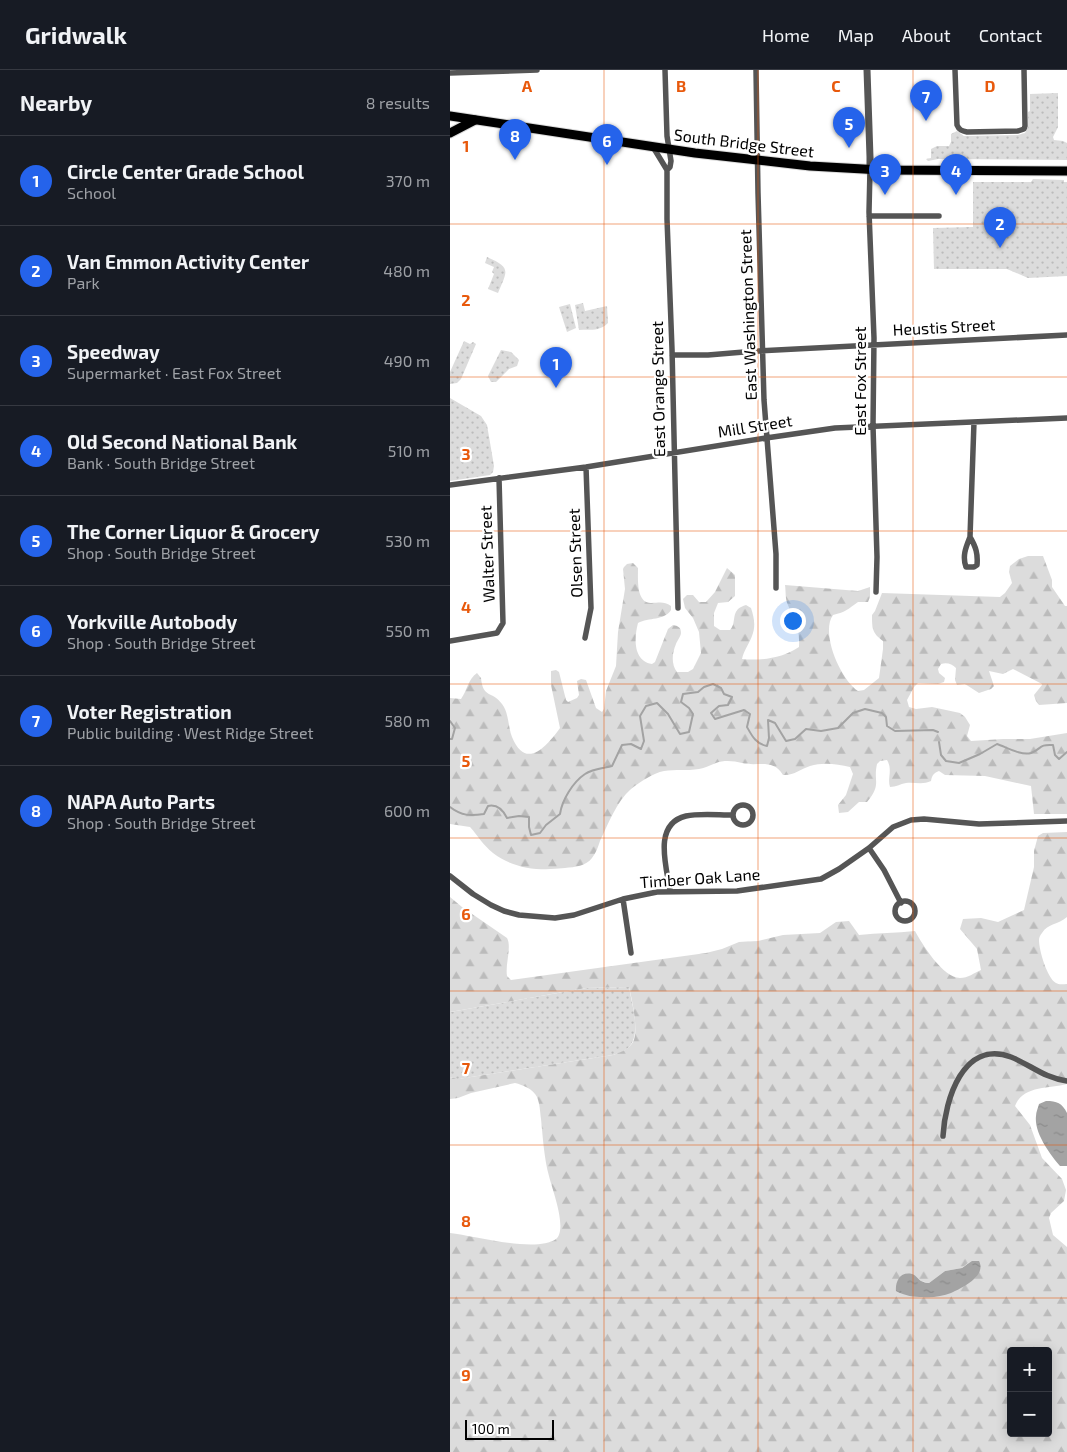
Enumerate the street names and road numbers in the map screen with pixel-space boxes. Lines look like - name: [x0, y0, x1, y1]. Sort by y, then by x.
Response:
- street label: South Bridge Street: [673, 124, 815, 161]
- street label: East Washington Street: [735, 229, 760, 401]
- street label: Heustis Street: [892, 314, 996, 339]
- street label: East Orange Street: [647, 321, 668, 457]
- street label: East Fox Street: [850, 326, 869, 436]
- street label: Mill Street: [716, 410, 794, 441]
- street label: Walter Street: [475, 505, 498, 603]
- street label: Olsen Street: [563, 508, 586, 598]
- street label: Timber Oak Lane: [639, 864, 761, 891]

